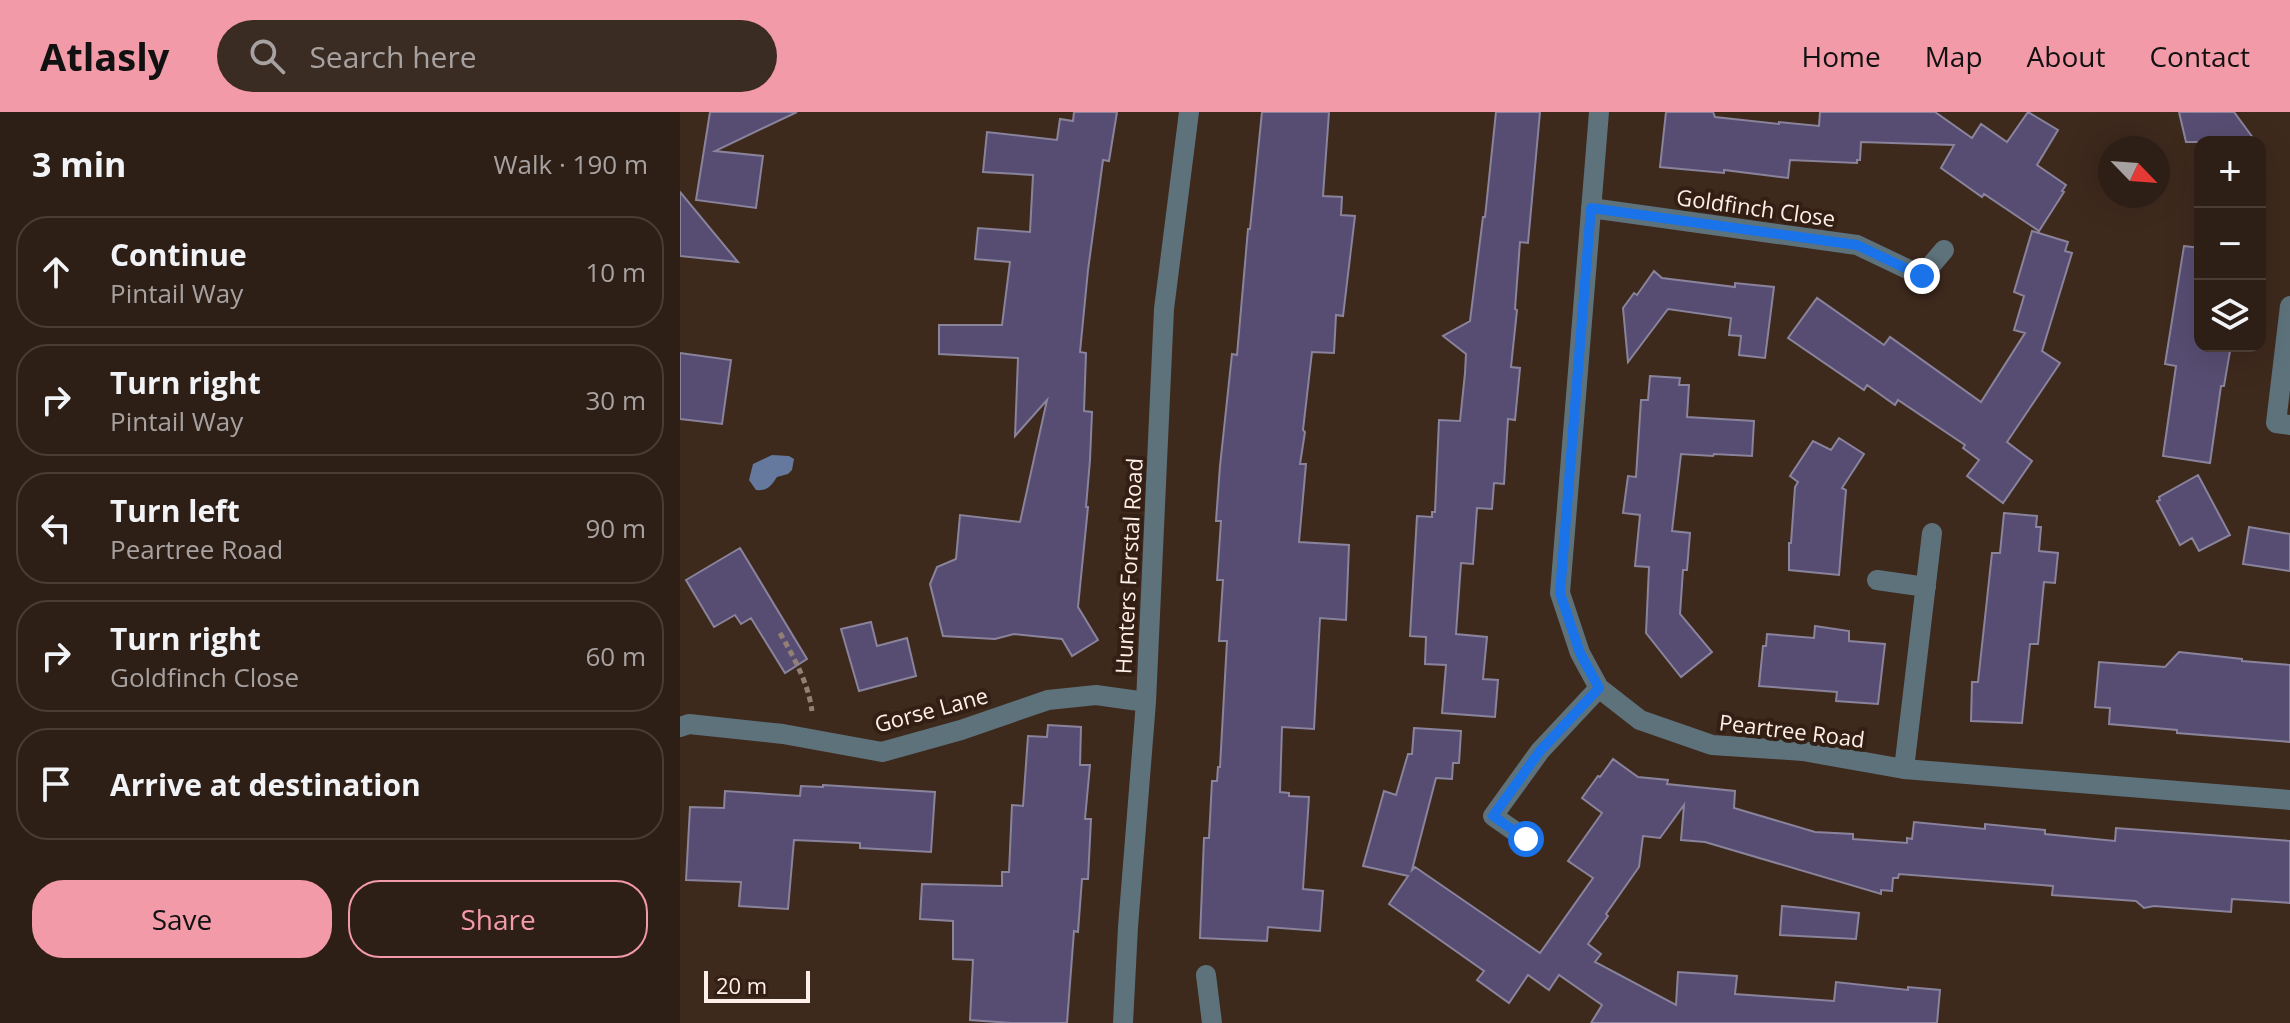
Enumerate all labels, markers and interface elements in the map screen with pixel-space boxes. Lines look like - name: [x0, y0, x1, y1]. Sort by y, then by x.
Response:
- search box: [217, 20, 777, 92]
- text: Atlasly: [40, 30, 169, 82]
- icon: search: [245, 34, 289, 78]
- text: Search here: [309, 36, 477, 77]
- text: Home: [1802, 37, 1881, 75]
- text: Map: [1925, 37, 1983, 75]
- text: About: [2027, 37, 2105, 75]
- text: Contact: [2149, 37, 2250, 75]
- north arrow: [2098, 136, 2170, 208]
- map controls: [2194, 136, 2266, 352]
- button: +: [2194, 136, 2266, 208]
- text: 3 min: [32, 141, 126, 187]
- text: Walk · 190 m: [494, 146, 648, 182]
- street label: Goldfinch Close: [1675, 181, 1837, 233]
- button: −: [2194, 208, 2266, 280]
- text: Continue: [110, 234, 247, 275]
- icon: ahead: [34, 250, 78, 294]
- text: 10 m: [585, 254, 646, 290]
- route end: [1904, 258, 1940, 294]
- text: Pintail Way: [110, 275, 243, 311]
- button: layers: [2194, 280, 2266, 352]
- text: Turn right: [110, 362, 261, 403]
- icon: right: [34, 378, 78, 422]
- text: 30 m: [585, 382, 646, 418]
- text: Pintail Way: [110, 403, 243, 439]
- street label: Hunters Forstal Road: [1107, 457, 1149, 675]
- text: Turn left: [110, 490, 240, 531]
- icon: left: [34, 506, 78, 550]
- text: 90 m: [585, 510, 646, 546]
- text: Peartree Road: [110, 531, 283, 567]
- text: Turn right: [110, 618, 261, 659]
- icon: right: [34, 634, 78, 678]
- text: 60 m: [585, 638, 646, 674]
- text: Goldfinch Close: [110, 659, 299, 695]
- street label: Gorse Lane: [871, 679, 991, 739]
- street label: Peartree Road: [1717, 706, 1867, 754]
- icon: arrive: [34, 762, 78, 806]
- text: Arrive at destination: [110, 764, 421, 805]
- route start: [1508, 821, 1544, 857]
- button: Save: [32, 880, 332, 958]
- button: Share: [348, 880, 648, 958]
- scale bar: [704, 967, 810, 1003]
- text: 20 m: [716, 970, 767, 1000]

